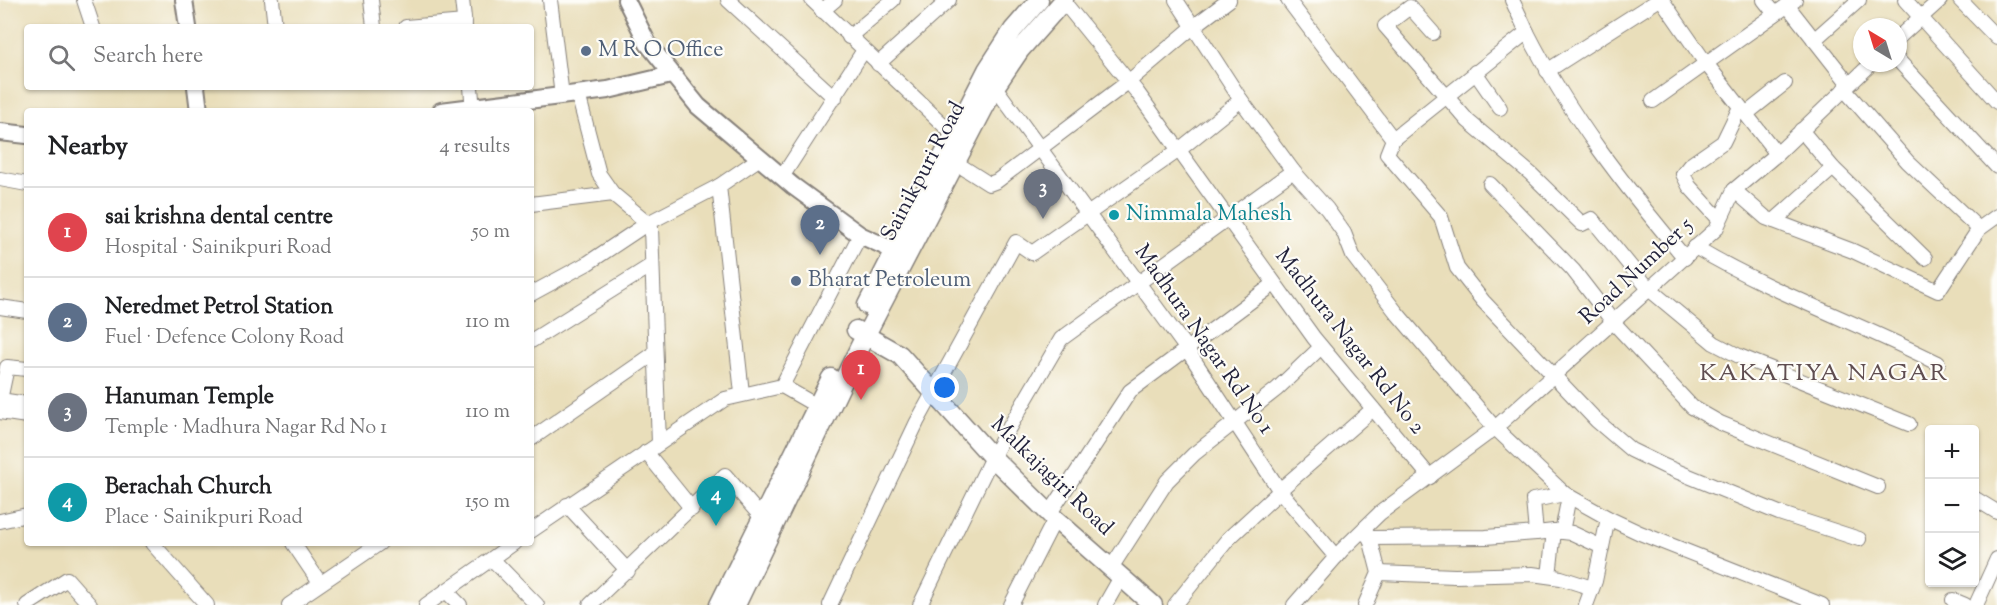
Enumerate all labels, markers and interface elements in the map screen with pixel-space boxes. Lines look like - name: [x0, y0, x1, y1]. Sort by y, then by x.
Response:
- north arrow: [1853, 18, 1907, 72]
- search box: [24, 24, 534, 90]
- place label: M R O Office: [598, 35, 724, 67]
- icon: search: [45, 41, 78, 74]
- text: Search here: [93, 41, 203, 73]
- marker: M R O Office: [579, 44, 593, 58]
- street label: Sainikpuri Road: [874, 96, 974, 248]
- text: Nearby: [48, 129, 128, 166]
- text: 4 results: [439, 133, 510, 162]
- pin: 3: [1024, 170, 1062, 219]
- place label: Nimmala Mahesh: [1126, 199, 1292, 231]
- text: sai krishna dental centre: [105, 202, 333, 234]
- pin: 2: [800, 206, 840, 255]
- marker: Nimmala Mahesh: [1107, 208, 1121, 222]
- street label: Road Number 5: [1573, 211, 1701, 333]
- text: 1: [64, 218, 71, 247]
- text: 50 m: [472, 218, 510, 247]
- text: Hospital · Sainikpuri Road: [105, 234, 332, 263]
- street label: Madhura Nagar Rd No 1: [1125, 238, 1281, 442]
- street label: Madhura Nagar Rd No 2: [1266, 242, 1432, 442]
- place label: Bharat Petroleum: [808, 265, 971, 297]
- marker: Bharat Petroleum: [789, 274, 803, 288]
- text: Neredmet Petrol Station: [105, 292, 333, 324]
- text: 2: [63, 308, 72, 337]
- text: 110 m: [465, 308, 510, 337]
- text: Fuel · Defence Colony Road: [105, 324, 344, 353]
- pin: 1: [842, 350, 880, 400]
- district label: KAKATIYA NAGAR: [1699, 357, 1949, 391]
- your location: [930, 373, 959, 402]
- text: Hanuman Temple: [105, 382, 274, 414]
- text: 3: [63, 398, 72, 427]
- text: 110 m: [465, 398, 510, 427]
- street label: Malkajagiri Road: [982, 410, 1120, 544]
- text: Temple · Madhura Nagar Rd No 1: [105, 414, 387, 443]
- map controls: [1925, 425, 1979, 587]
- button: +: [1925, 425, 1979, 479]
- text: Berachah Church: [105, 472, 272, 504]
- pin: 4: [696, 476, 736, 526]
- button: −: [1925, 479, 1979, 533]
- text: 4: [62, 488, 73, 517]
- text: 150 m: [465, 488, 510, 517]
- text: Place · Sainikpuri Road: [105, 504, 303, 533]
- button: layers: [1925, 533, 1979, 587]

